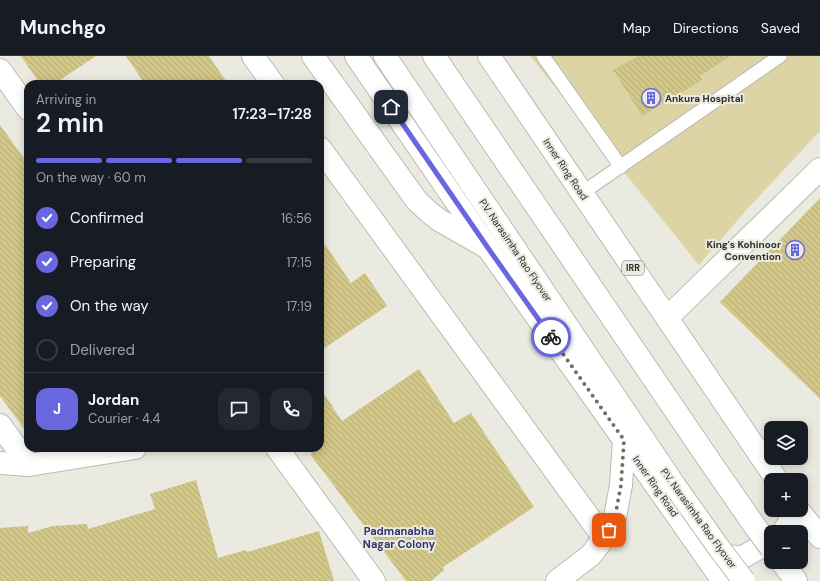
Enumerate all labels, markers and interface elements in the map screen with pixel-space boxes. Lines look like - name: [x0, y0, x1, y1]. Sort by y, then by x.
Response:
- text: Munchgo: [20, 15, 106, 40]
- text: Map: [623, 19, 651, 37]
- text: Directions: [673, 19, 739, 37]
- text: Saved: [761, 19, 800, 37]
- building icon: Ankura Hospital: [640, 87, 662, 109]
- pin: [374, 90, 408, 124]
- text: Arriving in: [36, 91, 96, 108]
- place label: Ankura Hospital: [665, 92, 744, 105]
- icon: home: [380, 96, 402, 118]
- text: 17:23–17:28: [232, 104, 312, 124]
- text: 2 min: [36, 106, 104, 140]
- street label: Inner Ring Road: [540, 136, 591, 203]
- text: On the way · 60 m: [36, 169, 146, 186]
- street label: P.V. Narasimha Rao Flyover: [476, 196, 555, 304]
- icon: check: [36, 207, 58, 229]
- text: Confirmed: [70, 208, 144, 228]
- text: 16:56: [281, 210, 312, 227]
- place label: King's Kohinoor Convention: [706, 238, 781, 263]
- building icon: King's Kohinoor Convention: [784, 239, 806, 261]
- icon: check: [36, 251, 58, 273]
- text: Preparing: [70, 252, 136, 272]
- text: 17:15: [286, 254, 312, 271]
- road number: IRR: [622, 261, 644, 275]
- icon: check: [36, 295, 58, 317]
- text: On the way: [70, 296, 149, 316]
- text: 17:19: [286, 298, 312, 315]
- courier: [531, 317, 571, 357]
- icon: bike: [540, 326, 562, 348]
- text: Delivered: [70, 340, 135, 360]
- button: chat: [218, 388, 260, 430]
- button: phone: [270, 388, 312, 430]
- text: Jordan: [88, 390, 139, 410]
- text: J: [53, 399, 61, 419]
- text: Courier · 4.4: [88, 410, 160, 427]
- map controls: [764, 421, 808, 569]
- button: layers: [764, 421, 808, 465]
- street label: Inner Ring Road: [630, 453, 681, 519]
- street label: P.V. Narasimha Rao Flyover: [658, 466, 740, 571]
- button: +: [764, 473, 808, 517]
- pin: [592, 513, 626, 547]
- icon: bag: [598, 519, 620, 541]
- district label: Padmanabha Nagar Colony: [363, 524, 435, 551]
- button: −: [764, 525, 808, 569]

